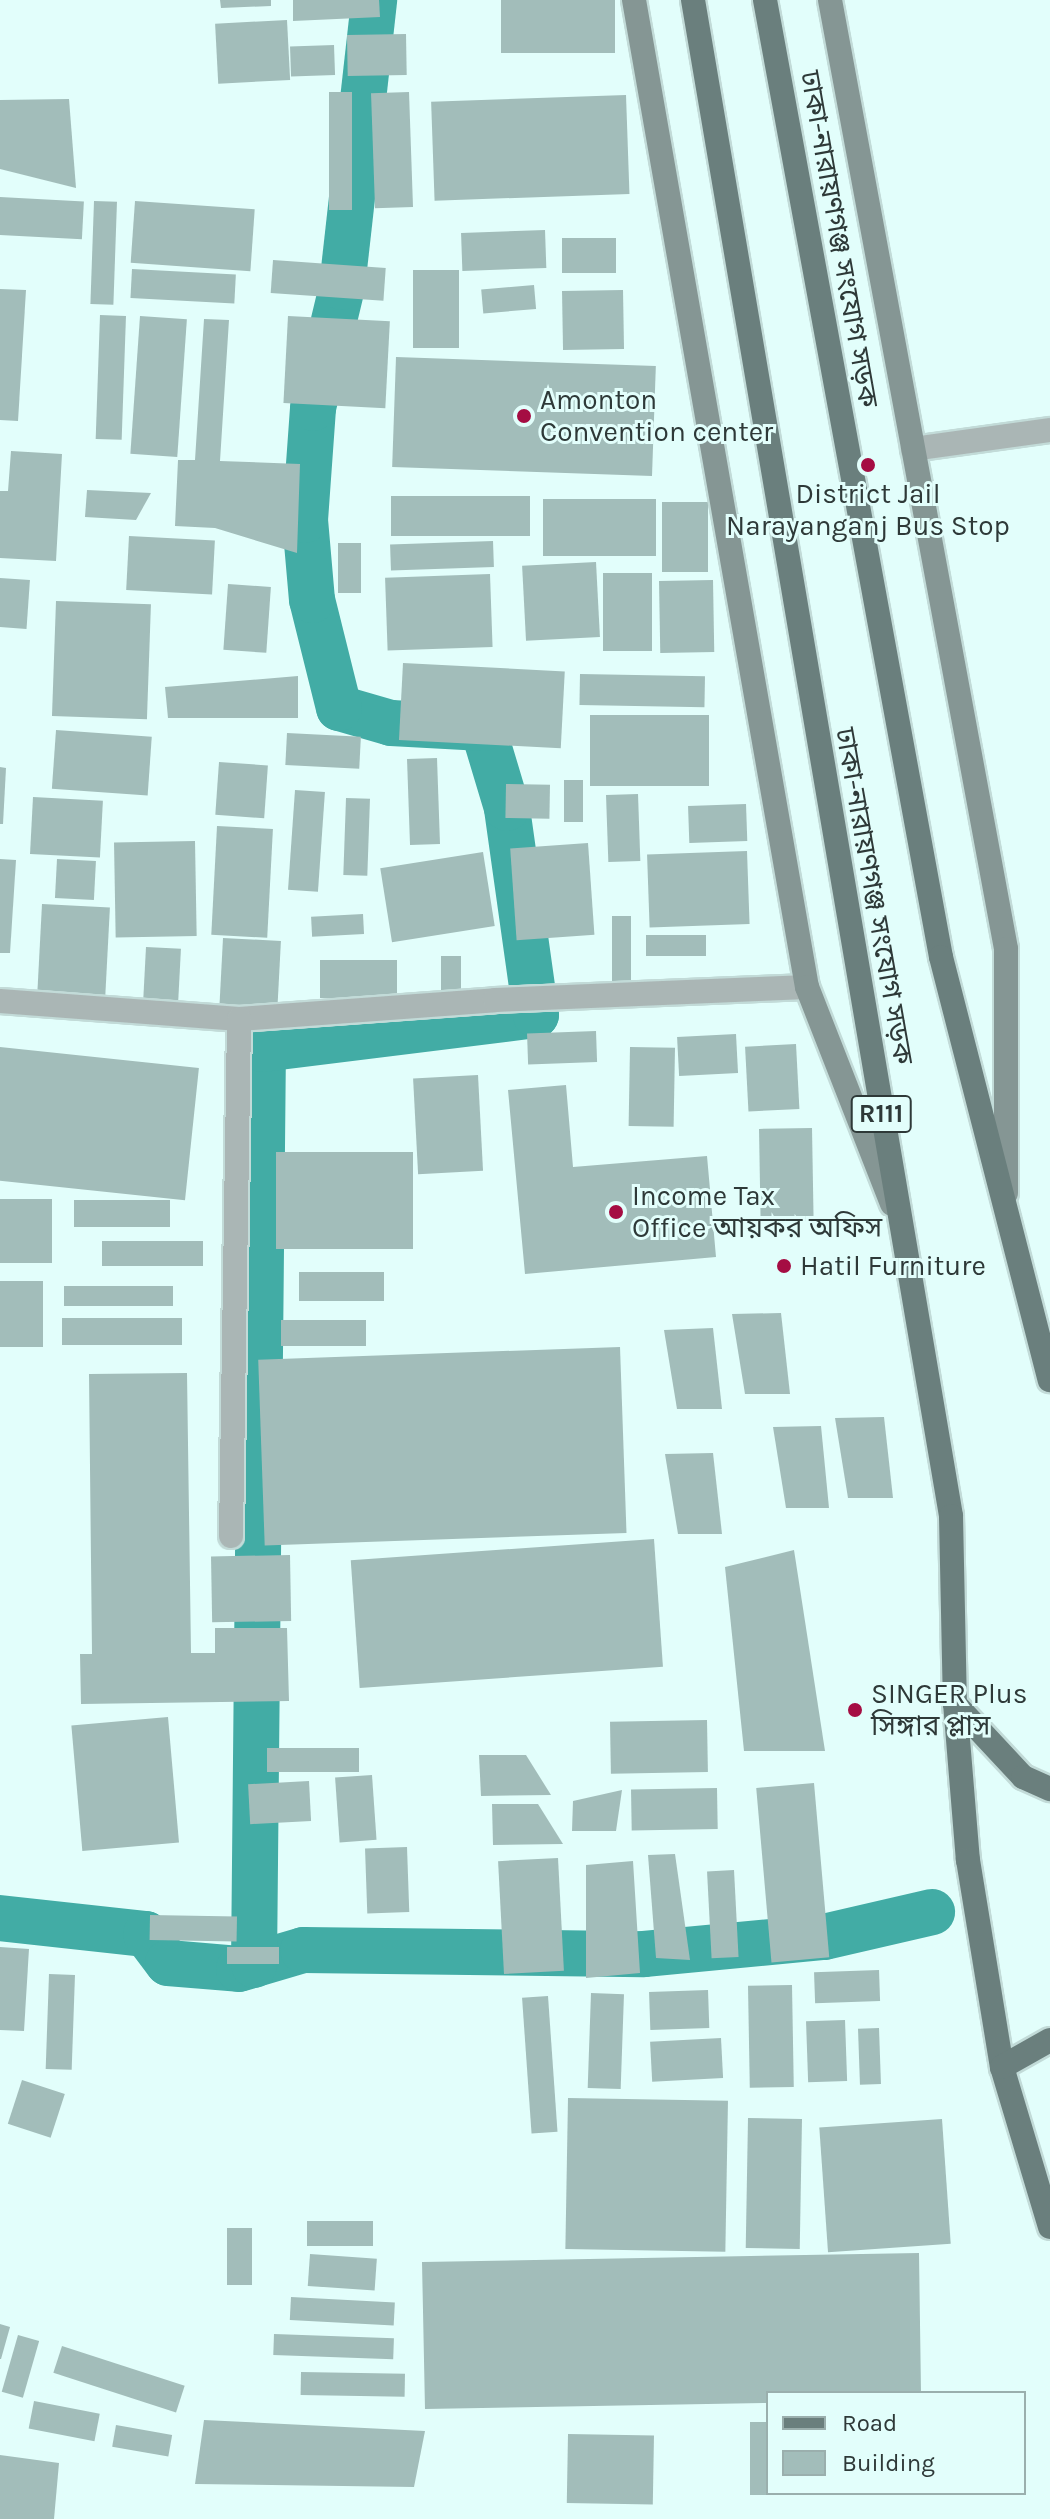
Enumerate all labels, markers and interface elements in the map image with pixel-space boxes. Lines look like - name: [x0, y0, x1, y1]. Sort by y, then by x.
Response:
- street label: ঢাকা-নারায়ণগঞ্জ সংযোগ সড়ক: [793, 68, 885, 410]
- place label: Amonton Convention center: [540, 383, 773, 449]
- marker: Amonton Convention center: [515, 407, 533, 425]
- marker: District Jail Narayanganj Bus Stop: [859, 456, 877, 474]
- place label: District Jail Narayanganj Bus Stop: [726, 477, 1010, 543]
- street label: ঢাকা-নারায়ণগঞ্জ সংযোগ সড়ক: [828, 725, 920, 1067]
- road number: R111: [849, 1092, 913, 1136]
- place label: Income Tax Office আয়কর অফিস: [632, 1179, 882, 1245]
- marker: Income Tax Office আয়কর অফিস: [607, 1203, 625, 1221]
- place label: Hatil Furniture: [800, 1249, 986, 1283]
- marker: Hatil Furniture: [775, 1257, 793, 1275]
- place label: SINGER Plus সিঙ্গার প্লাস: [871, 1677, 1027, 1743]
- marker: SINGER Plus সিঙ্গার প্লাস: [846, 1701, 864, 1719]
- legend: [766, 2391, 1026, 2495]
- text: Road: [842, 2409, 897, 2437]
- text: Building: [842, 2449, 935, 2477]

